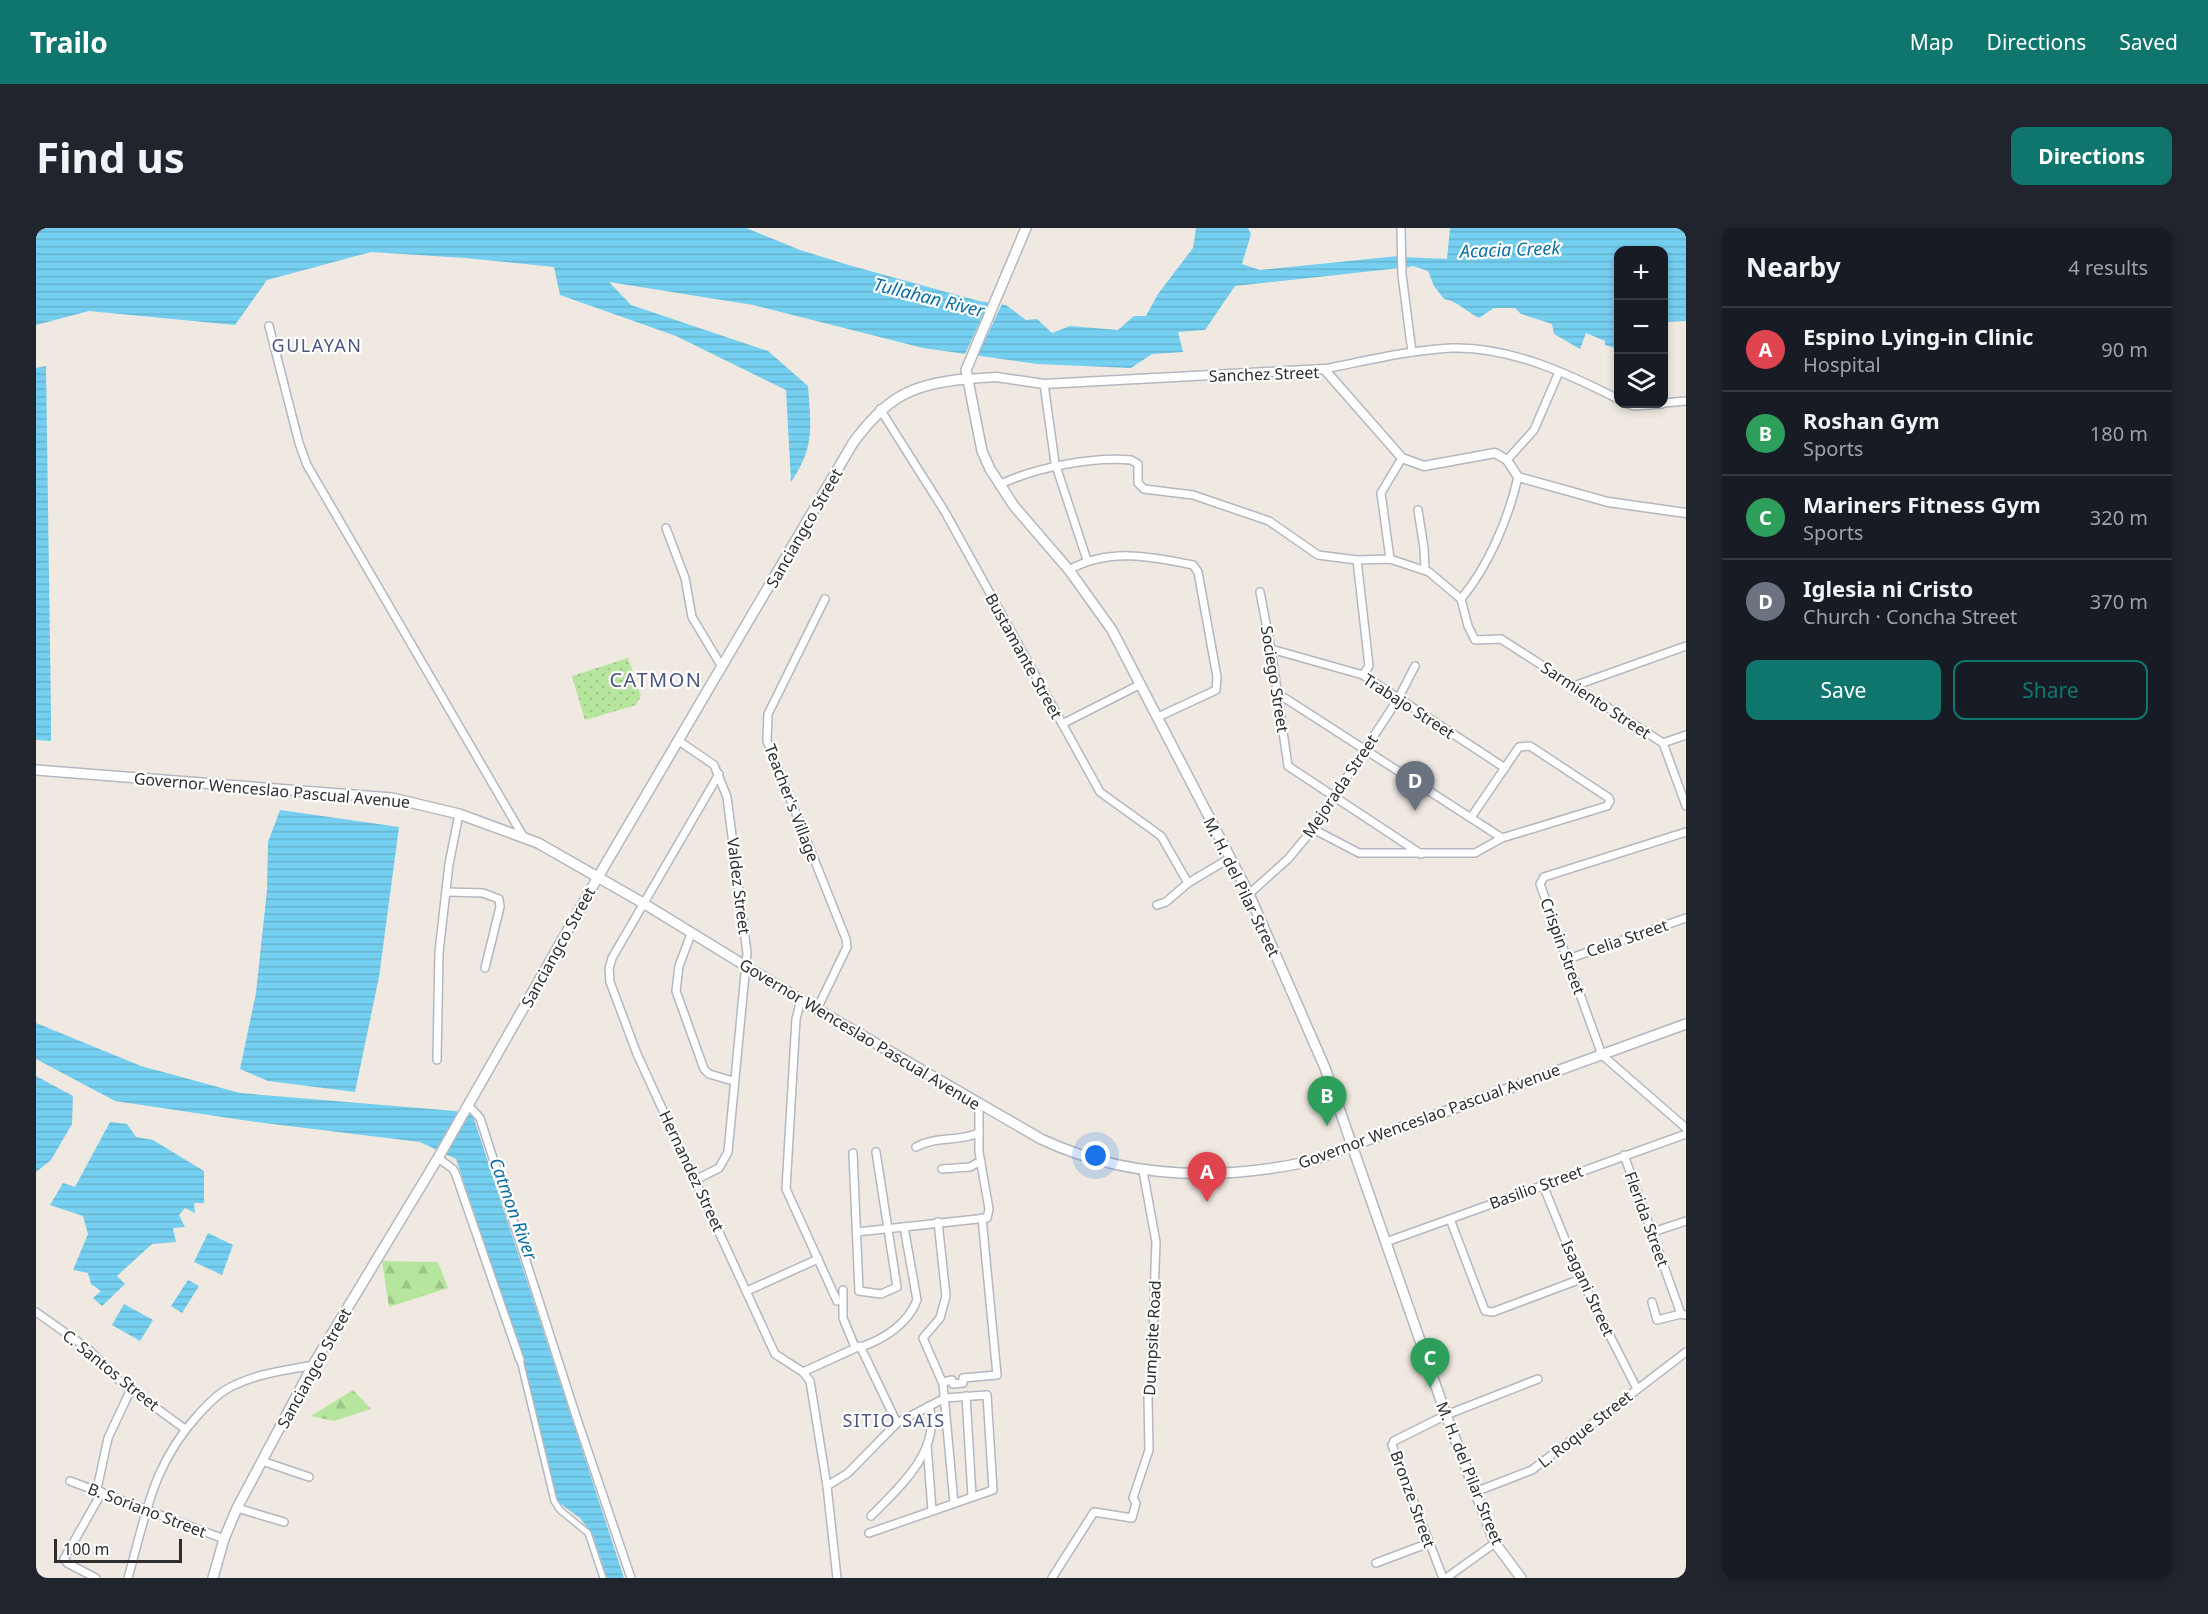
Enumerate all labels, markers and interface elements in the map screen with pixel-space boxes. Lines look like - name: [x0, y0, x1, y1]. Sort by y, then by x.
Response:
- text: Trailo: [30, 23, 108, 61]
- text: Map: [1910, 28, 1954, 56]
- text: Directions: [1987, 28, 2086, 56]
- text: Saved: [2119, 28, 2178, 56]
- button: Directions: [2011, 127, 2172, 185]
- text: Find us: [36, 128, 185, 185]
- water label: Acacia Creek: [1457, 235, 1562, 263]
- map controls: [1614, 246, 1668, 408]
- button: +: [1614, 246, 1668, 300]
- text: Nearby: [1746, 249, 1841, 285]
- text: 4 results: [2068, 254, 2148, 281]
- water label: Tullahan River: [871, 272, 988, 323]
- button: −: [1614, 300, 1668, 354]
- text: Espino Lying-in Clinic: [1803, 321, 2033, 351]
- district label: GULAYAN: [272, 333, 362, 357]
- text: A: [1759, 336, 1772, 363]
- text: 90 m: [2101, 336, 2148, 363]
- text: Hospital: [1803, 351, 1881, 378]
- button: layers: [1614, 354, 1668, 408]
- street label: Sanchez Street: [1208, 361, 1320, 387]
- text: Roshan Gym: [1803, 405, 1940, 435]
- text: B: [1759, 420, 1772, 447]
- text: 180 m: [2090, 420, 2148, 447]
- text: Sports: [1803, 435, 1863, 462]
- street label: Sanciangco Street: [761, 464, 847, 592]
- text: Mariners Fitness Gym: [1803, 489, 2041, 519]
- text: C: [1759, 504, 1772, 531]
- text: 320 m: [2090, 504, 2148, 531]
- text: Sports: [1803, 519, 1863, 546]
- text: Iglesia ni Cristo: [1803, 573, 1973, 603]
- text: D: [1758, 588, 1773, 615]
- text: 370 m: [2090, 588, 2148, 615]
- street label: Bustamante Street: [980, 589, 1068, 723]
- text: Church · Concha Street: [1803, 603, 2017, 630]
- street label: Sociego Street: [1256, 624, 1294, 734]
- street label: Sarmiento Street: [1537, 656, 1655, 744]
- button: Save: [1746, 660, 1941, 720]
- button: Share: [1953, 660, 2148, 720]
- district label: CATMON: [609, 666, 703, 693]
- street label: Trabajo Street: [1359, 668, 1459, 744]
- street label: Mejorada Street: [1297, 730, 1383, 842]
- street label: Teacher's Village: [759, 741, 825, 865]
- pin: D: [1396, 762, 1434, 811]
- street label: Governor Wenceslao Pascual Avenue: [133, 767, 411, 813]
- street label: M. H. del Pilar Street: [1199, 814, 1285, 961]
- street label: Valdez Street: [722, 836, 756, 936]
- street label: Sanciangco Street: [516, 883, 600, 1011]
- street label: Crispin Street: [1535, 895, 1591, 998]
- street label: Celia Street: [1583, 914, 1671, 962]
- street label: Governor Wenceslao Pascual Avenue: [736, 953, 984, 1115]
- street label: Governor Wenceslao Pascual Avenue: [1295, 1058, 1563, 1174]
- pin: B: [1308, 1076, 1346, 1126]
- street label: Hernandez Street: [654, 1107, 730, 1235]
- your location: [1081, 1141, 1110, 1170]
- pin: A: [1188, 1152, 1226, 1202]
- water label: Catmon River: [484, 1154, 544, 1264]
- street label: Basilio Street: [1486, 1160, 1586, 1214]
- street label: Flerida Street: [1620, 1168, 1674, 1270]
- street label: Isagani Street: [1556, 1236, 1620, 1340]
- street label: Dumpsite Road: [1138, 1280, 1166, 1396]
- street label: Sanciangco Street: [272, 1304, 356, 1432]
- street label: C. Santos Street: [58, 1324, 164, 1416]
- pin: C: [1410, 1338, 1450, 1388]
- street label: L. Roque Street: [1533, 1385, 1637, 1473]
- street label: M. H. del Pilar Street: [1431, 1398, 1509, 1548]
- district label: SITIO SAIS: [842, 1408, 946, 1432]
- street label: Bronze Street: [1385, 1447, 1441, 1551]
- street label: B. Soriano Street: [85, 1477, 210, 1543]
- scale bar: [54, 1536, 182, 1564]
- text: 100 m: [63, 1538, 110, 1560]

